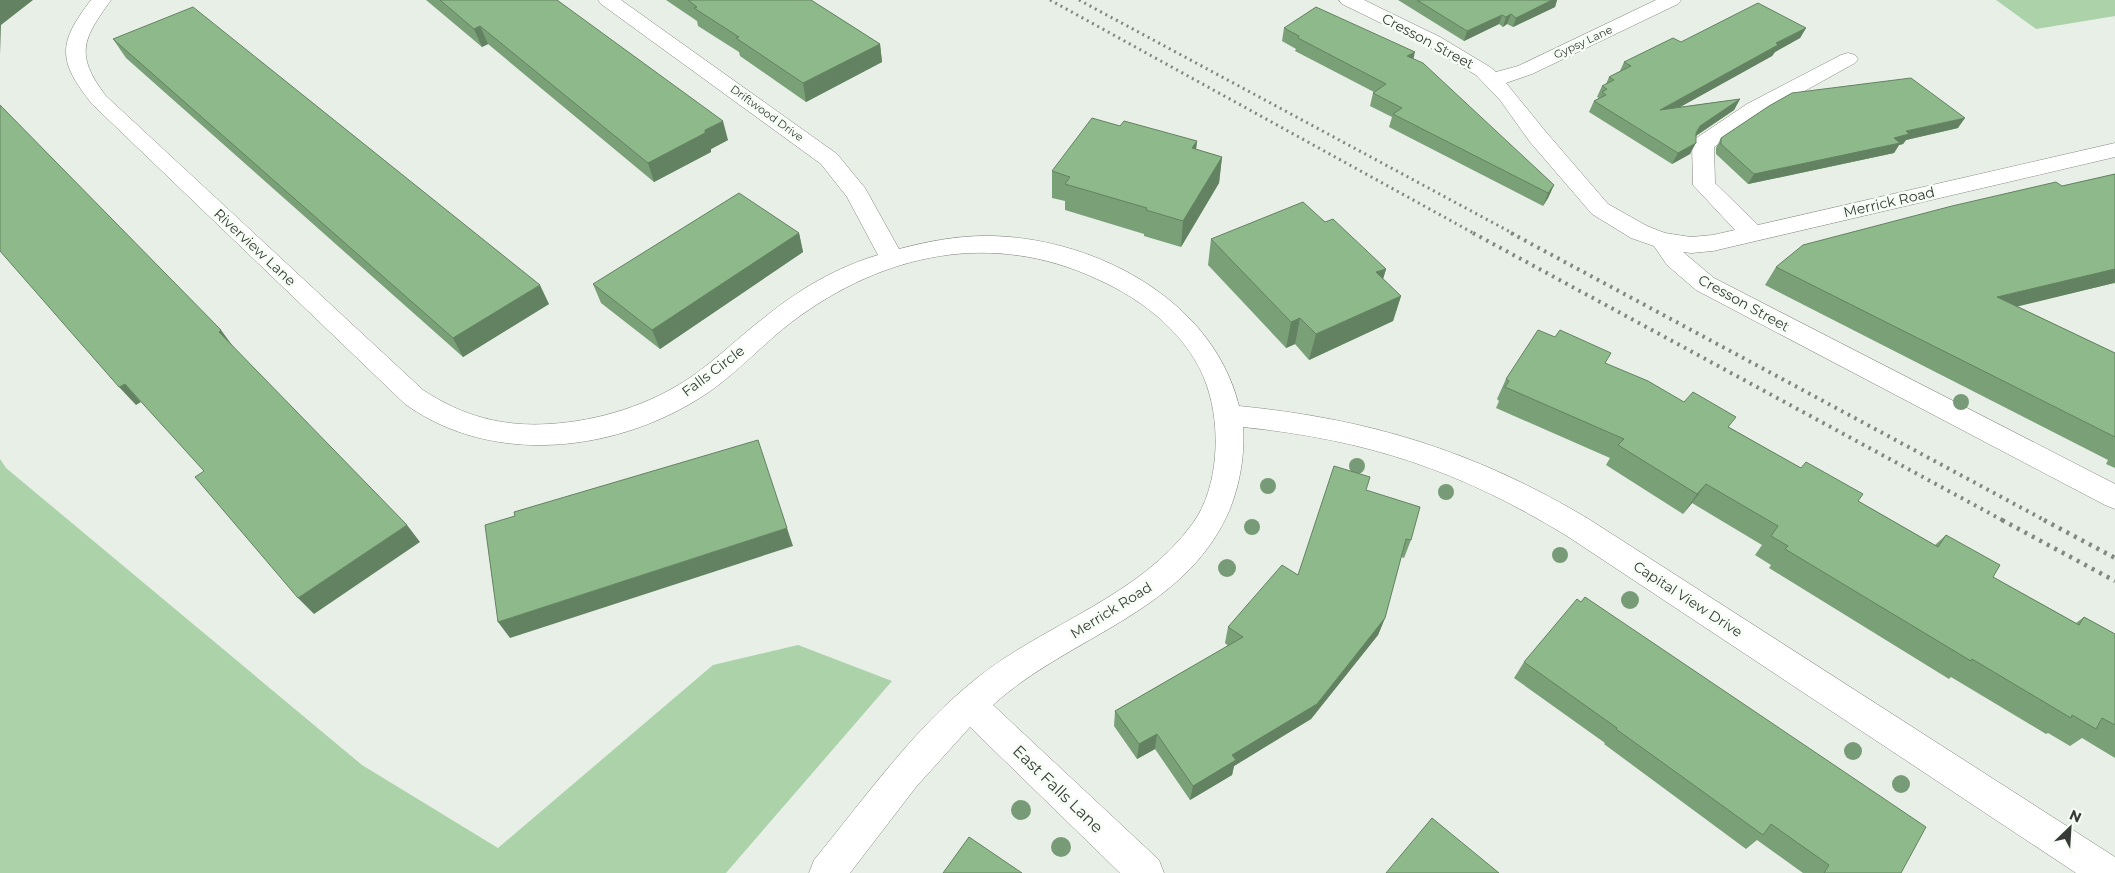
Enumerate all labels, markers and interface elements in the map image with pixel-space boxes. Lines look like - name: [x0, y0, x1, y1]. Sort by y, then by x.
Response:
- street label: Cresson Street: [1379, 9, 1477, 73]
- street label: Gypsy Lane: [1551, 22, 1615, 62]
- street label: Driftwood Drive: [728, 82, 807, 144]
- street label: Merrick Road: [1842, 183, 1936, 221]
- street label: Riverview Lane: [210, 204, 300, 290]
- street label: Cresson Street: [1695, 270, 1793, 336]
- street label: Falls Circle: [678, 342, 748, 400]
- street label: Capital View Drive: [1630, 557, 1746, 641]
- street label: Merrick Road: [1067, 578, 1155, 642]
- street label: East Falls Lane: [1009, 741, 1107, 837]
- north arrow: [2045, 803, 2095, 853]
- text: N: [2067, 806, 2084, 827]

